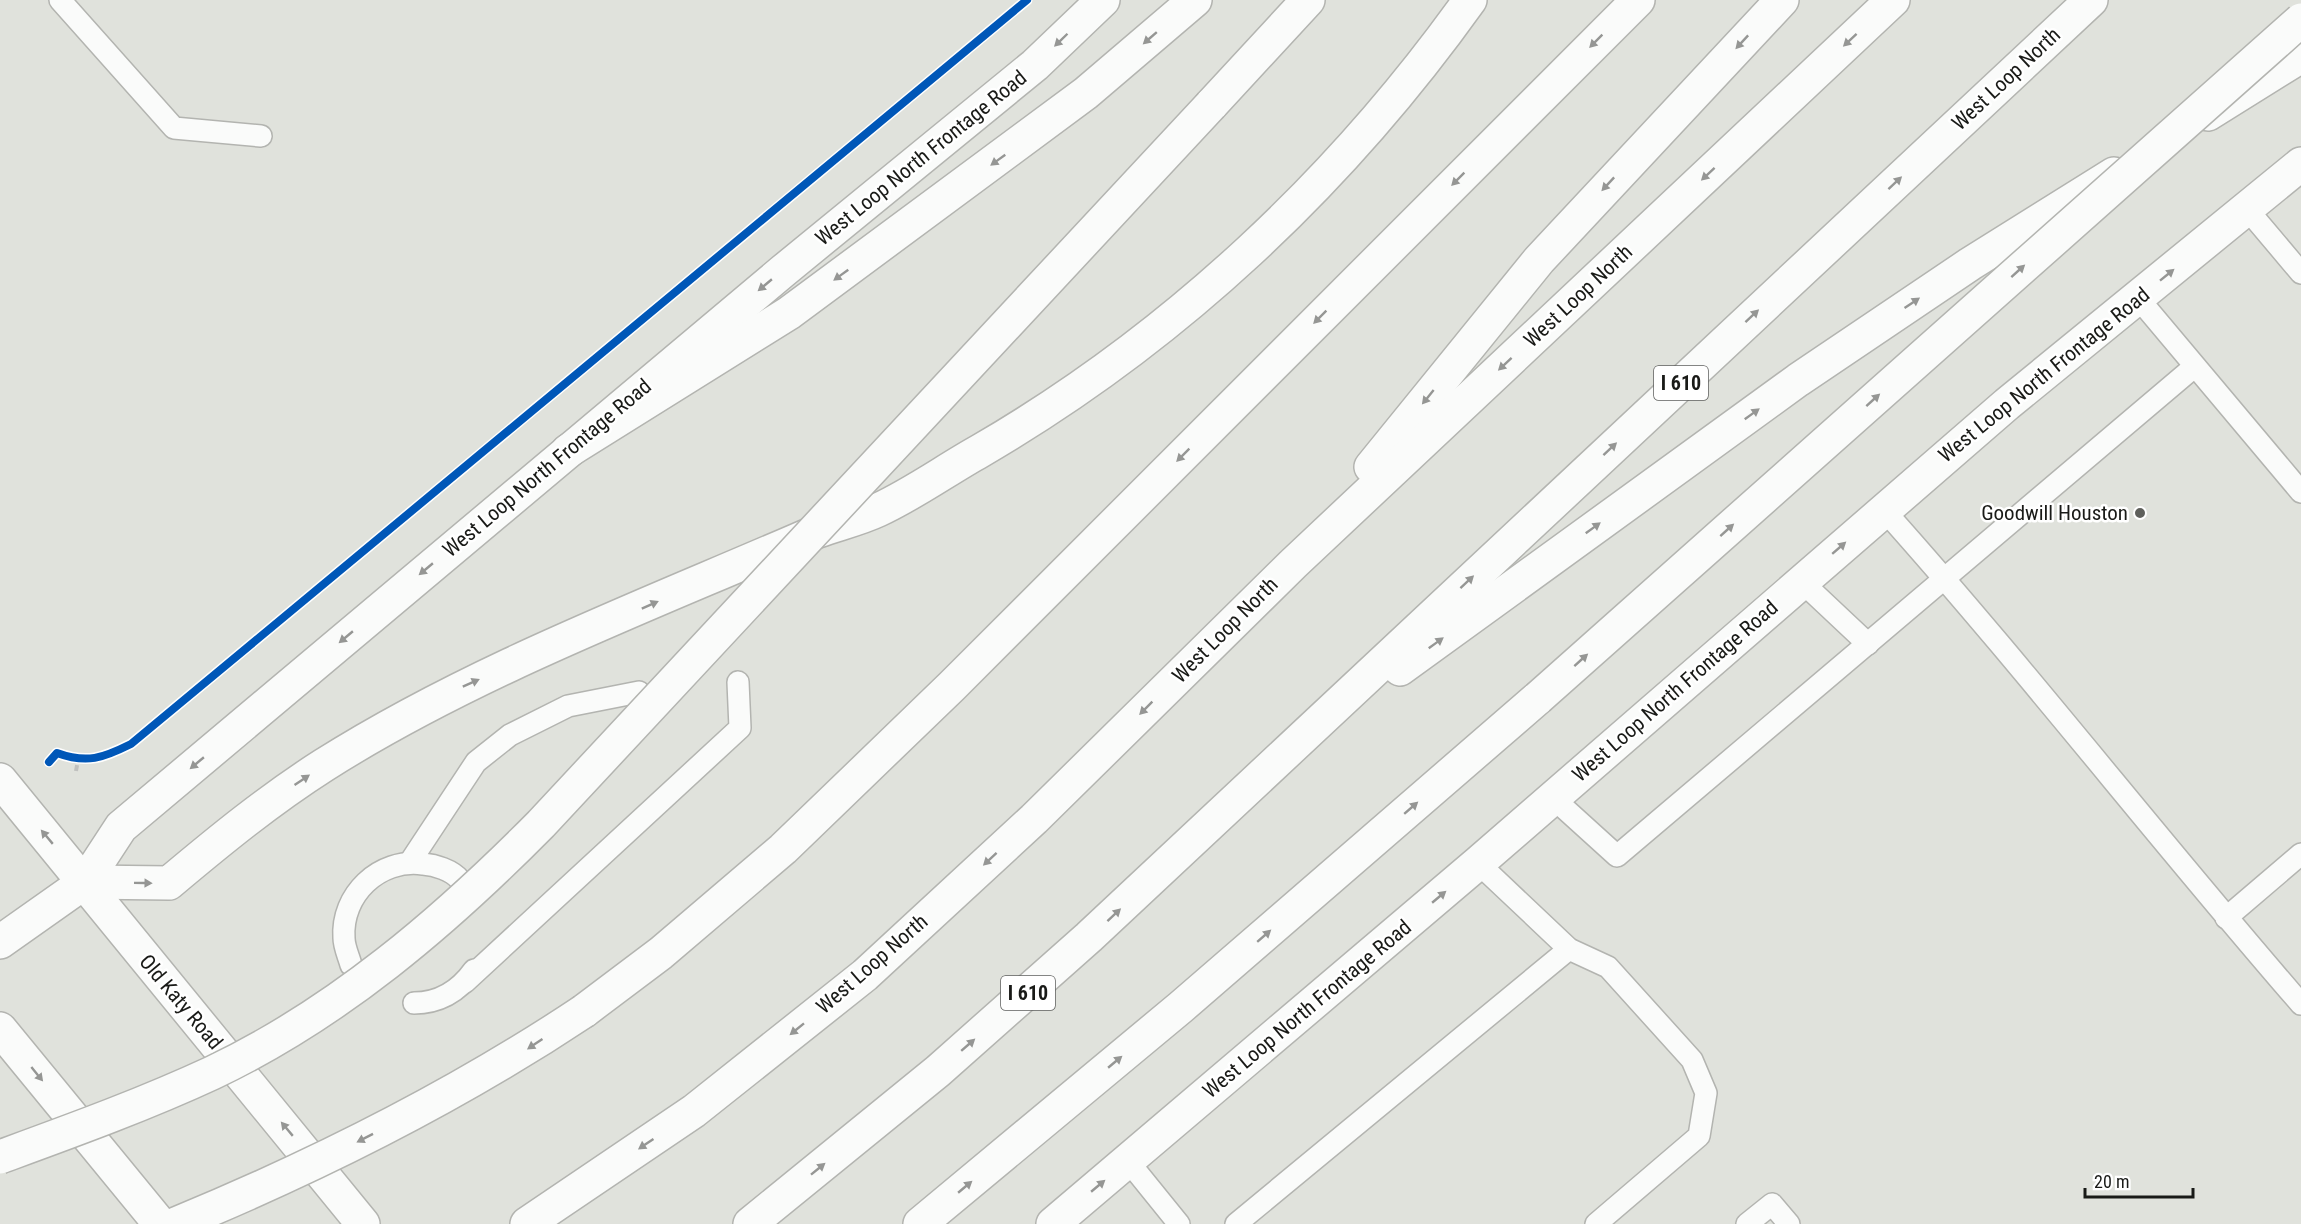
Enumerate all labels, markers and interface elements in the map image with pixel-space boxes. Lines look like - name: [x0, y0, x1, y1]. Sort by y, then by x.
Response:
- street label: West Loop North: [1947, 23, 2065, 135]
- one-way arrow: [1143, 31, 1158, 44]
- one-way arrow: [1054, 33, 1068, 47]
- one-way arrow: [1843, 33, 1858, 47]
- one-way arrow: [1590, 34, 1604, 48]
- one-way arrow: [1735, 35, 1749, 50]
- street label: West Loop North Frontage Road: [811, 66, 1031, 250]
- one-way arrow: [991, 154, 1007, 166]
- one-way arrow: [1701, 166, 1715, 180]
- one-way arrow: [1452, 172, 1466, 186]
- one-way arrow: [1601, 177, 1615, 192]
- one-way arrow: [1887, 177, 1902, 190]
- street label: West Loop North: [1519, 240, 1637, 352]
- one-way arrow: [2011, 264, 2026, 278]
- one-way arrow: [833, 269, 849, 281]
- one-way arrow: [2159, 269, 2174, 281]
- one-way arrow: [757, 279, 773, 292]
- street label: West Loop North Frontage Road: [1934, 283, 2154, 467]
- one-way arrow: [1904, 297, 1920, 309]
- one-way arrow: [1745, 309, 1760, 323]
- one-way arrow: [1314, 310, 1328, 324]
- one-way arrow: [1498, 357, 1512, 371]
- road number: I 610: [1654, 366, 1708, 400]
- street label: West Loop North Frontage Road: [438, 374, 656, 562]
- one-way arrow: [1421, 389, 1434, 405]
- one-way arrow: [1865, 394, 1880, 407]
- one-way arrow: [1743, 408, 1759, 420]
- one-way arrow: [1602, 443, 1617, 456]
- one-way arrow: [1175, 448, 1190, 462]
- place label: Goodwill Houston: [1981, 501, 2128, 525]
- marker: Goodwill Houston: [2133, 506, 2147, 520]
- one-way arrow: [1585, 522, 1601, 534]
- one-way arrow: [1719, 524, 1734, 537]
- one-way arrow: [1831, 542, 1846, 555]
- one-way arrow: [419, 562, 434, 575]
- street label: West Loop North: [1167, 572, 1283, 688]
- one-way arrow: [1460, 575, 1475, 589]
- street label: West Loop North Frontage Road: [1567, 595, 1783, 787]
- one-way arrow: [641, 599, 659, 609]
- one-way arrow: [339, 630, 354, 643]
- one-way arrow: [1428, 637, 1444, 649]
- one-way arrow: [1573, 654, 1588, 667]
- one-way arrow: [463, 678, 481, 688]
- one-way arrow: [1139, 701, 1154, 715]
- one-way arrow: [190, 756, 205, 769]
- one-way arrow: [294, 774, 310, 785]
- one-way arrow: [1403, 802, 1418, 815]
- one-way arrow: [41, 830, 54, 845]
- one-way arrow: [983, 852, 998, 866]
- one-way arrow: [134, 878, 153, 888]
- one-way arrow: [1431, 891, 1446, 904]
- one-way arrow: [1106, 908, 1120, 922]
- street label: West Loop North: [812, 909, 932, 1019]
- street label: West Loop North Frontage Road: [1198, 915, 1416, 1103]
- one-way arrow: [1256, 930, 1271, 943]
- street label: Old Katy Road: [134, 950, 228, 1054]
- road number: I 610: [1001, 976, 1055, 1010]
- one-way arrow: [789, 1022, 804, 1035]
- one-way arrow: [527, 1038, 543, 1049]
- one-way arrow: [961, 1038, 976, 1052]
- one-way arrow: [1107, 1056, 1122, 1069]
- one-way arrow: [30, 1067, 43, 1082]
- one-way arrow: [281, 1122, 293, 1137]
- one-way arrow: [356, 1134, 373, 1143]
- one-way arrow: [639, 1138, 655, 1150]
- scale bar: [2085, 1161, 2193, 1199]
- one-way arrow: [811, 1164, 826, 1176]
- text: 20 m: [2094, 1171, 2129, 1192]
- one-way arrow: [957, 1180, 973, 1193]
- one-way arrow: [1090, 1180, 1106, 1193]

